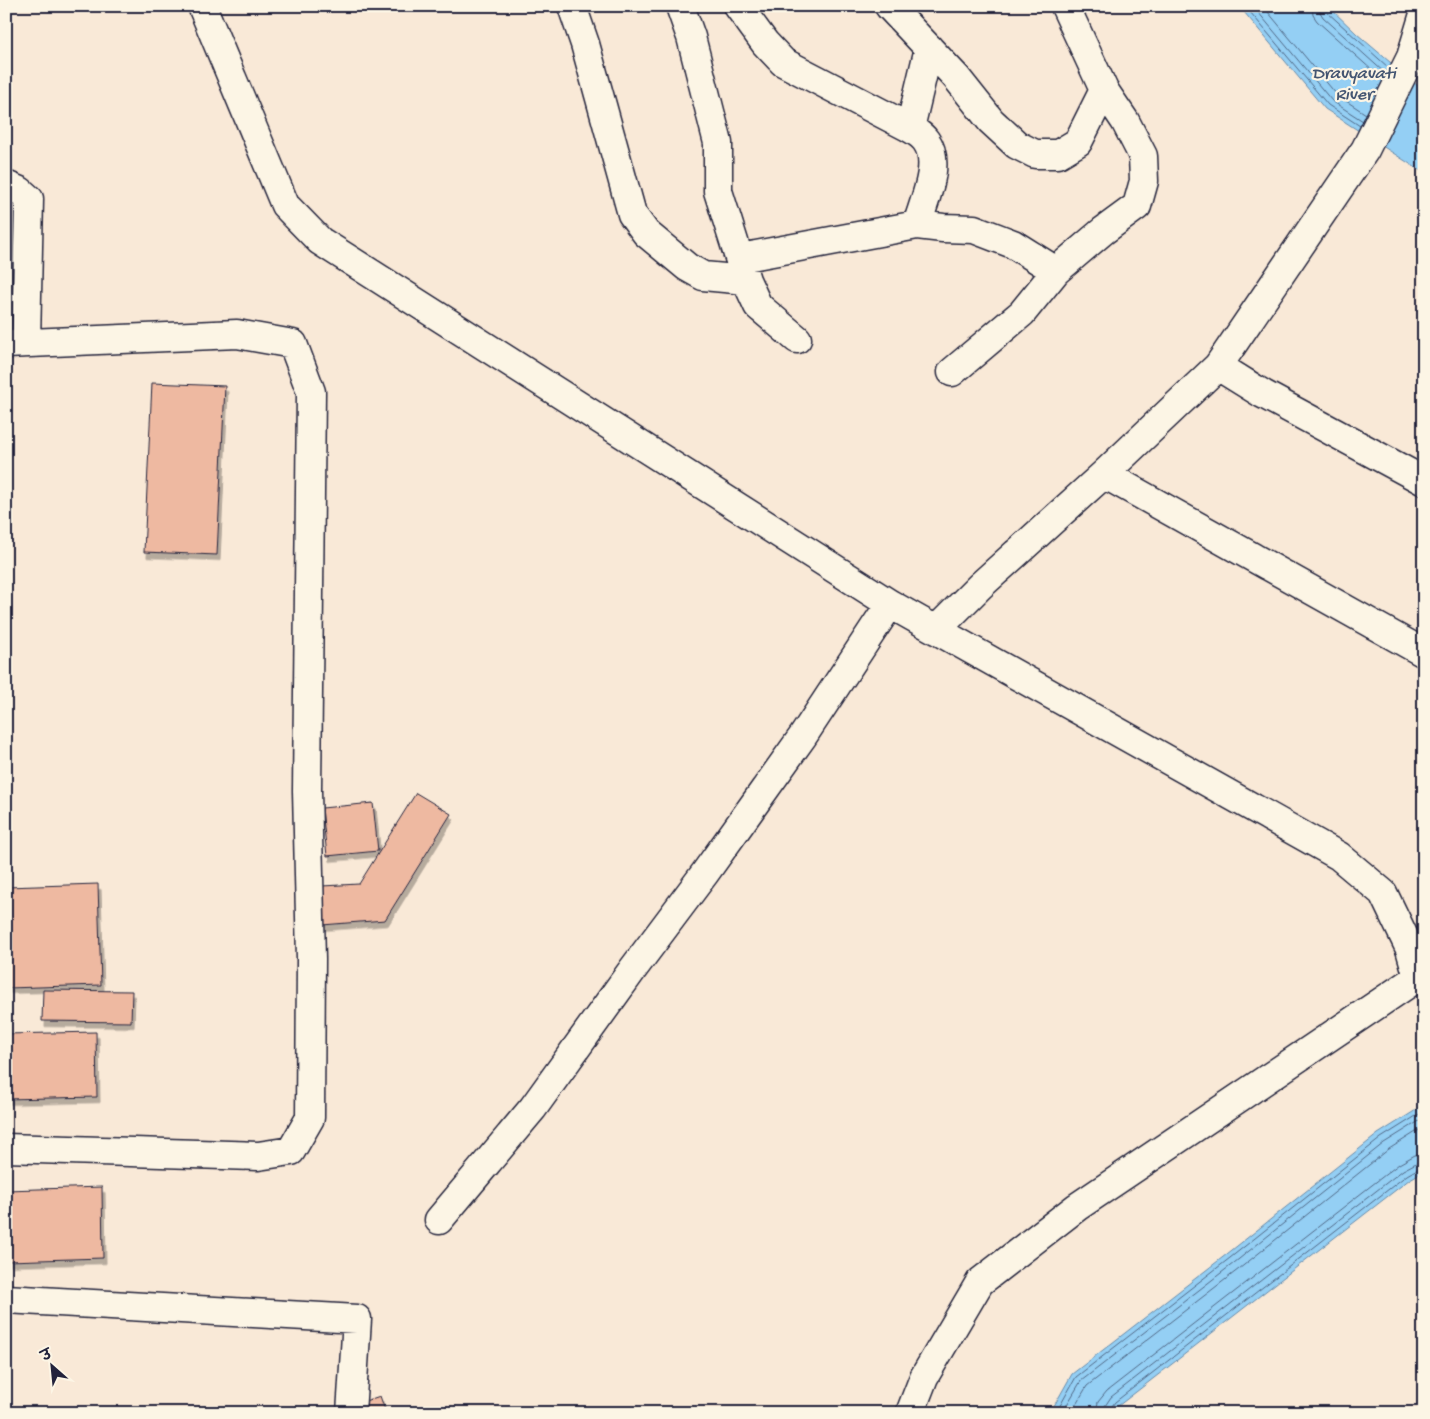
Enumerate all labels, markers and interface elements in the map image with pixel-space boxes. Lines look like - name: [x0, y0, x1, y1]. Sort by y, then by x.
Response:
- water label: Dravyavati River: [1312, 64, 1398, 106]
- north arrow: [28, 1342, 78, 1392]
- text: उ: [37, 1346, 57, 1367]

